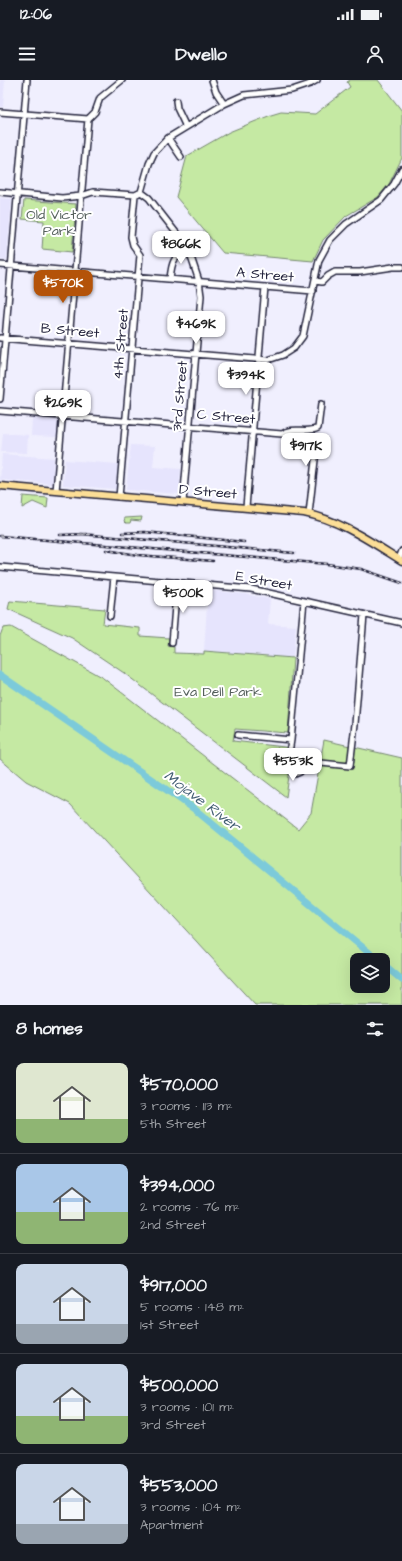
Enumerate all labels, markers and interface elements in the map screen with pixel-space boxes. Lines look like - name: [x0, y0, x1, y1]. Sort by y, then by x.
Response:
- text: 12:06: [20, 4, 52, 25]
- text: Dwello: [175, 42, 227, 67]
- icon: menu: [16, 43, 38, 65]
- icon: person: [364, 43, 386, 65]
- park label: Old Victor Park: [26, 205, 92, 241]
- pin: $866K: [153, 231, 209, 265]
- text: $866K: [161, 235, 201, 253]
- street label: A Street: [235, 263, 295, 288]
- pin: $570K: [35, 270, 91, 304]
- text: $570K: [43, 274, 83, 292]
- street label: 4th Street: [108, 307, 134, 380]
- pin: $469K: [168, 311, 224, 345]
- text: $469K: [176, 315, 216, 333]
- street label: B Street: [40, 318, 100, 344]
- street label: 3rd Street: [167, 360, 193, 432]
- pin: $394K: [218, 362, 274, 396]
- text: $394K: [227, 366, 265, 384]
- pin: $269K: [35, 390, 91, 424]
- text: $269K: [44, 394, 82, 412]
- street label: C Street: [196, 404, 256, 430]
- pin: $917K: [278, 433, 334, 467]
- text: $917K: [290, 437, 322, 455]
- street label: D Street: [178, 480, 238, 505]
- street label: E Street: [234, 566, 294, 596]
- pin: $500K: [155, 580, 211, 614]
- text: $500K: [163, 584, 203, 602]
- park label: Eva Dell Park: [174, 682, 262, 702]
- pin: $553K: [265, 748, 321, 782]
- text: $553K: [273, 752, 313, 770]
- water label: Mojave River: [160, 765, 246, 838]
- map controls: [350, 953, 390, 993]
- button: layers: [350, 953, 390, 993]
- text: 8 homes: [16, 1017, 83, 1041]
- icon: filters: [364, 1018, 386, 1040]
- text: $570,000: [140, 1073, 218, 1097]
- icon: home: [48, 1079, 96, 1127]
- text: 3 rooms · 113 m²: [140, 1097, 233, 1115]
- text: 5th Street: [140, 1115, 206, 1133]
- text: $394,000: [140, 1174, 215, 1198]
- icon: home: [48, 1180, 96, 1228]
- text: 2 rooms · 76 m²: [140, 1198, 240, 1216]
- text: 2nd Street: [140, 1216, 206, 1234]
- text: $917,000: [140, 1274, 207, 1298]
- icon: home: [48, 1280, 96, 1328]
- text: 5 rooms · 148 m²: [140, 1298, 244, 1316]
- text: 1st Street: [140, 1316, 199, 1334]
- text: $500,000: [140, 1374, 218, 1398]
- icon: home: [48, 1380, 96, 1428]
- text: 3 rooms · 101 m²: [140, 1398, 234, 1416]
- text: 3rd Street: [140, 1416, 206, 1434]
- text: $553,000: [140, 1474, 217, 1498]
- icon: home: [48, 1480, 96, 1528]
- text: 3 rooms · 104 m²: [140, 1498, 241, 1516]
- text: Apartment: [140, 1516, 204, 1534]

